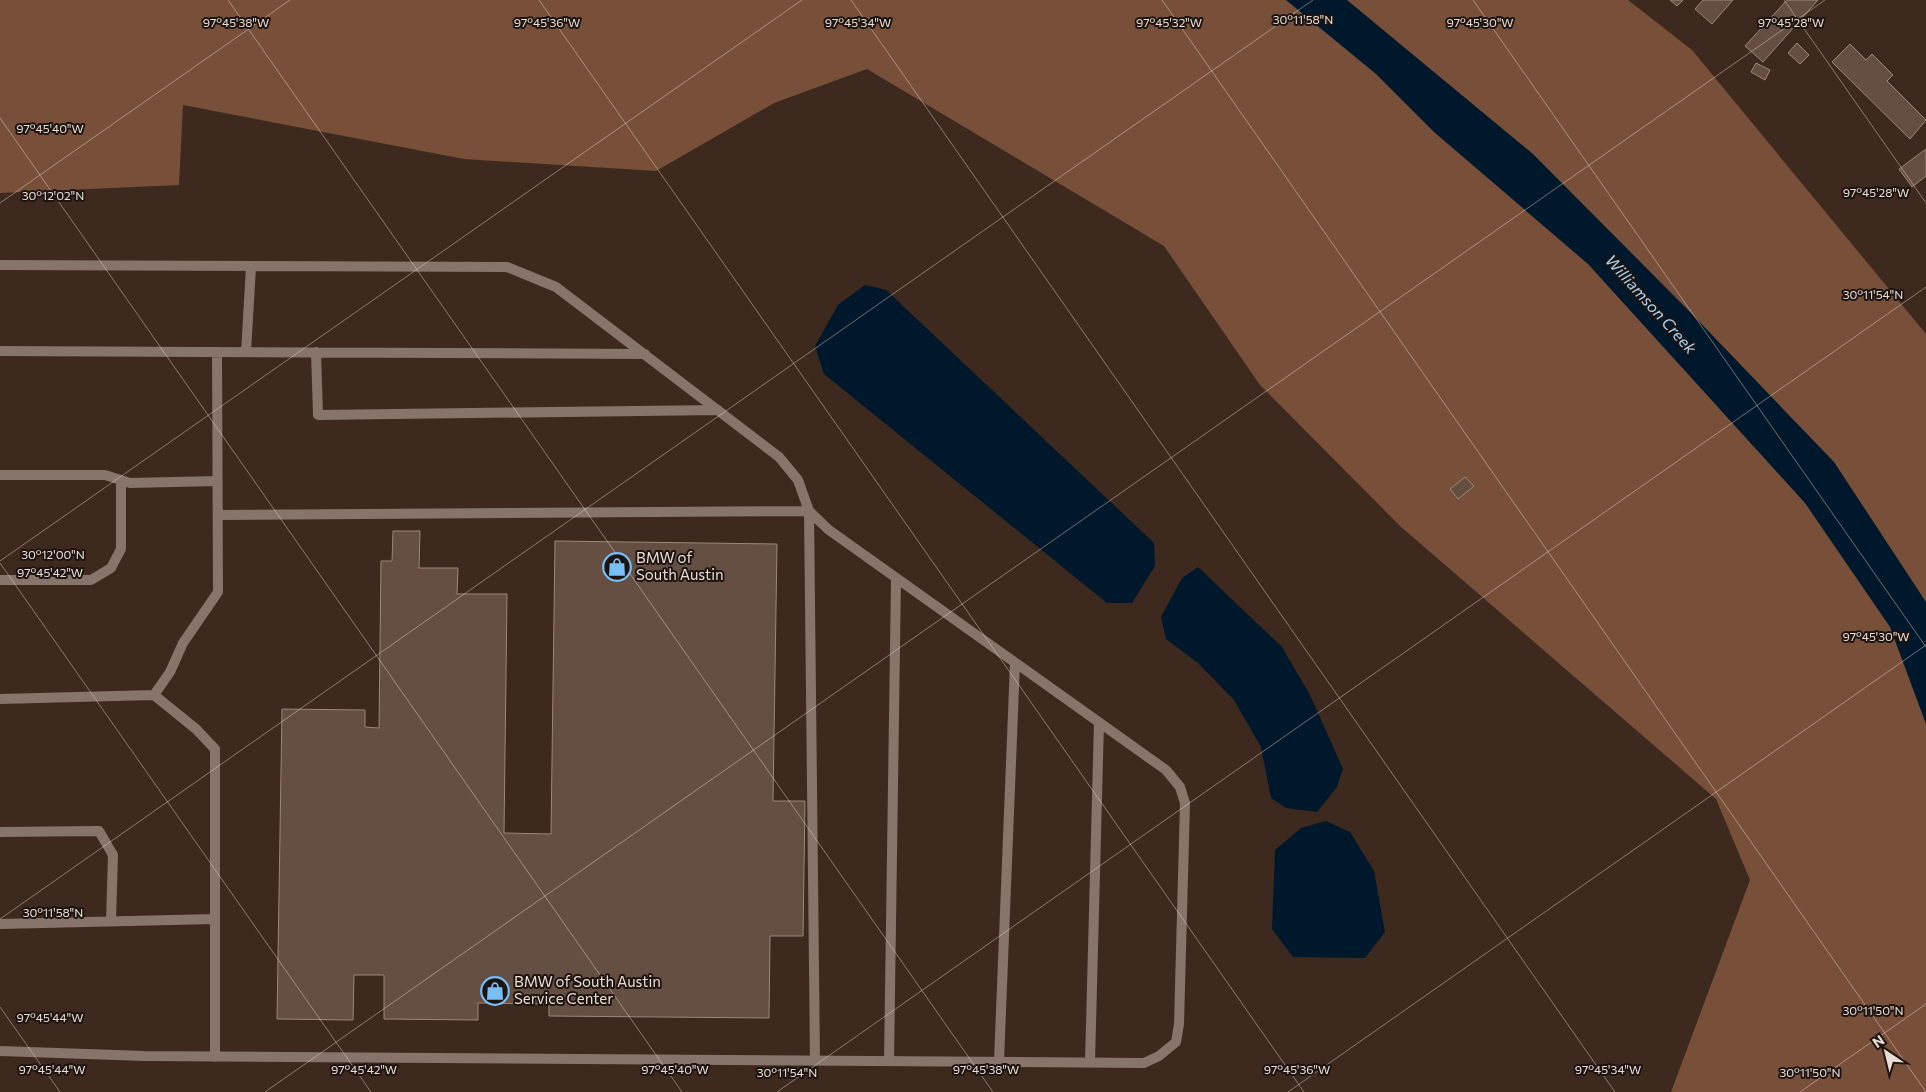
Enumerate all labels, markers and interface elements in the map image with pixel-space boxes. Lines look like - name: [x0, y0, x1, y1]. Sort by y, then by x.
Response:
- text: 30°11'58"N: [1273, 12, 1333, 26]
- text: 97°45'38"W: [203, 15, 269, 29]
- text: 97°45'36"W: [514, 15, 580, 29]
- text: 97°45'34"W: [825, 15, 891, 29]
- text: 97°45'32"W: [1136, 15, 1202, 29]
- text: 97°45'30"W: [1446, 15, 1514, 29]
- text: 97°45'28"W: [1758, 15, 1824, 29]
- text: 97°45'40"W: [16, 121, 84, 135]
- text: 97°45'28"W: [1843, 185, 1909, 199]
- text: 30°12'02"N: [22, 188, 84, 202]
- water label: Williamson Creek: [1602, 250, 1701, 357]
- text: 30°11'54"N: [1843, 287, 1903, 301]
- text: 30°12'00"N: [21, 547, 85, 561]
- place label: BMW of South Austin: [636, 548, 724, 583]
- shop icon: BMW of South Austin: [602, 552, 632, 582]
- text: 97°45'42"W: [17, 565, 83, 579]
- text: 97°45'30"W: [1842, 629, 1910, 643]
- text: 30°11'58"N: [23, 905, 83, 919]
- place label: BMW of South Austin Service Center: [514, 972, 661, 1007]
- shop icon: BMW of South Austin Service Center: [480, 976, 510, 1006]
- text: 30°11'50"N: [1842, 1003, 1904, 1017]
- text: 97°45'44"W: [17, 1010, 83, 1024]
- north arrow: [1861, 1027, 1911, 1077]
- text: N: [1869, 1031, 1887, 1051]
- text: 97°45'44"W: [19, 1062, 85, 1076]
- text: 97°45'42"W: [331, 1062, 397, 1076]
- text: 97°45'40"W: [641, 1062, 709, 1076]
- text: 97°45'38"W: [953, 1062, 1019, 1076]
- text: 97°45'36"W: [1264, 1062, 1330, 1076]
- text: 97°45'34"W: [1575, 1062, 1641, 1076]
- text: 30°11'54"N: [757, 1065, 817, 1079]
- text: 30°11'50"N: [1779, 1065, 1841, 1079]

